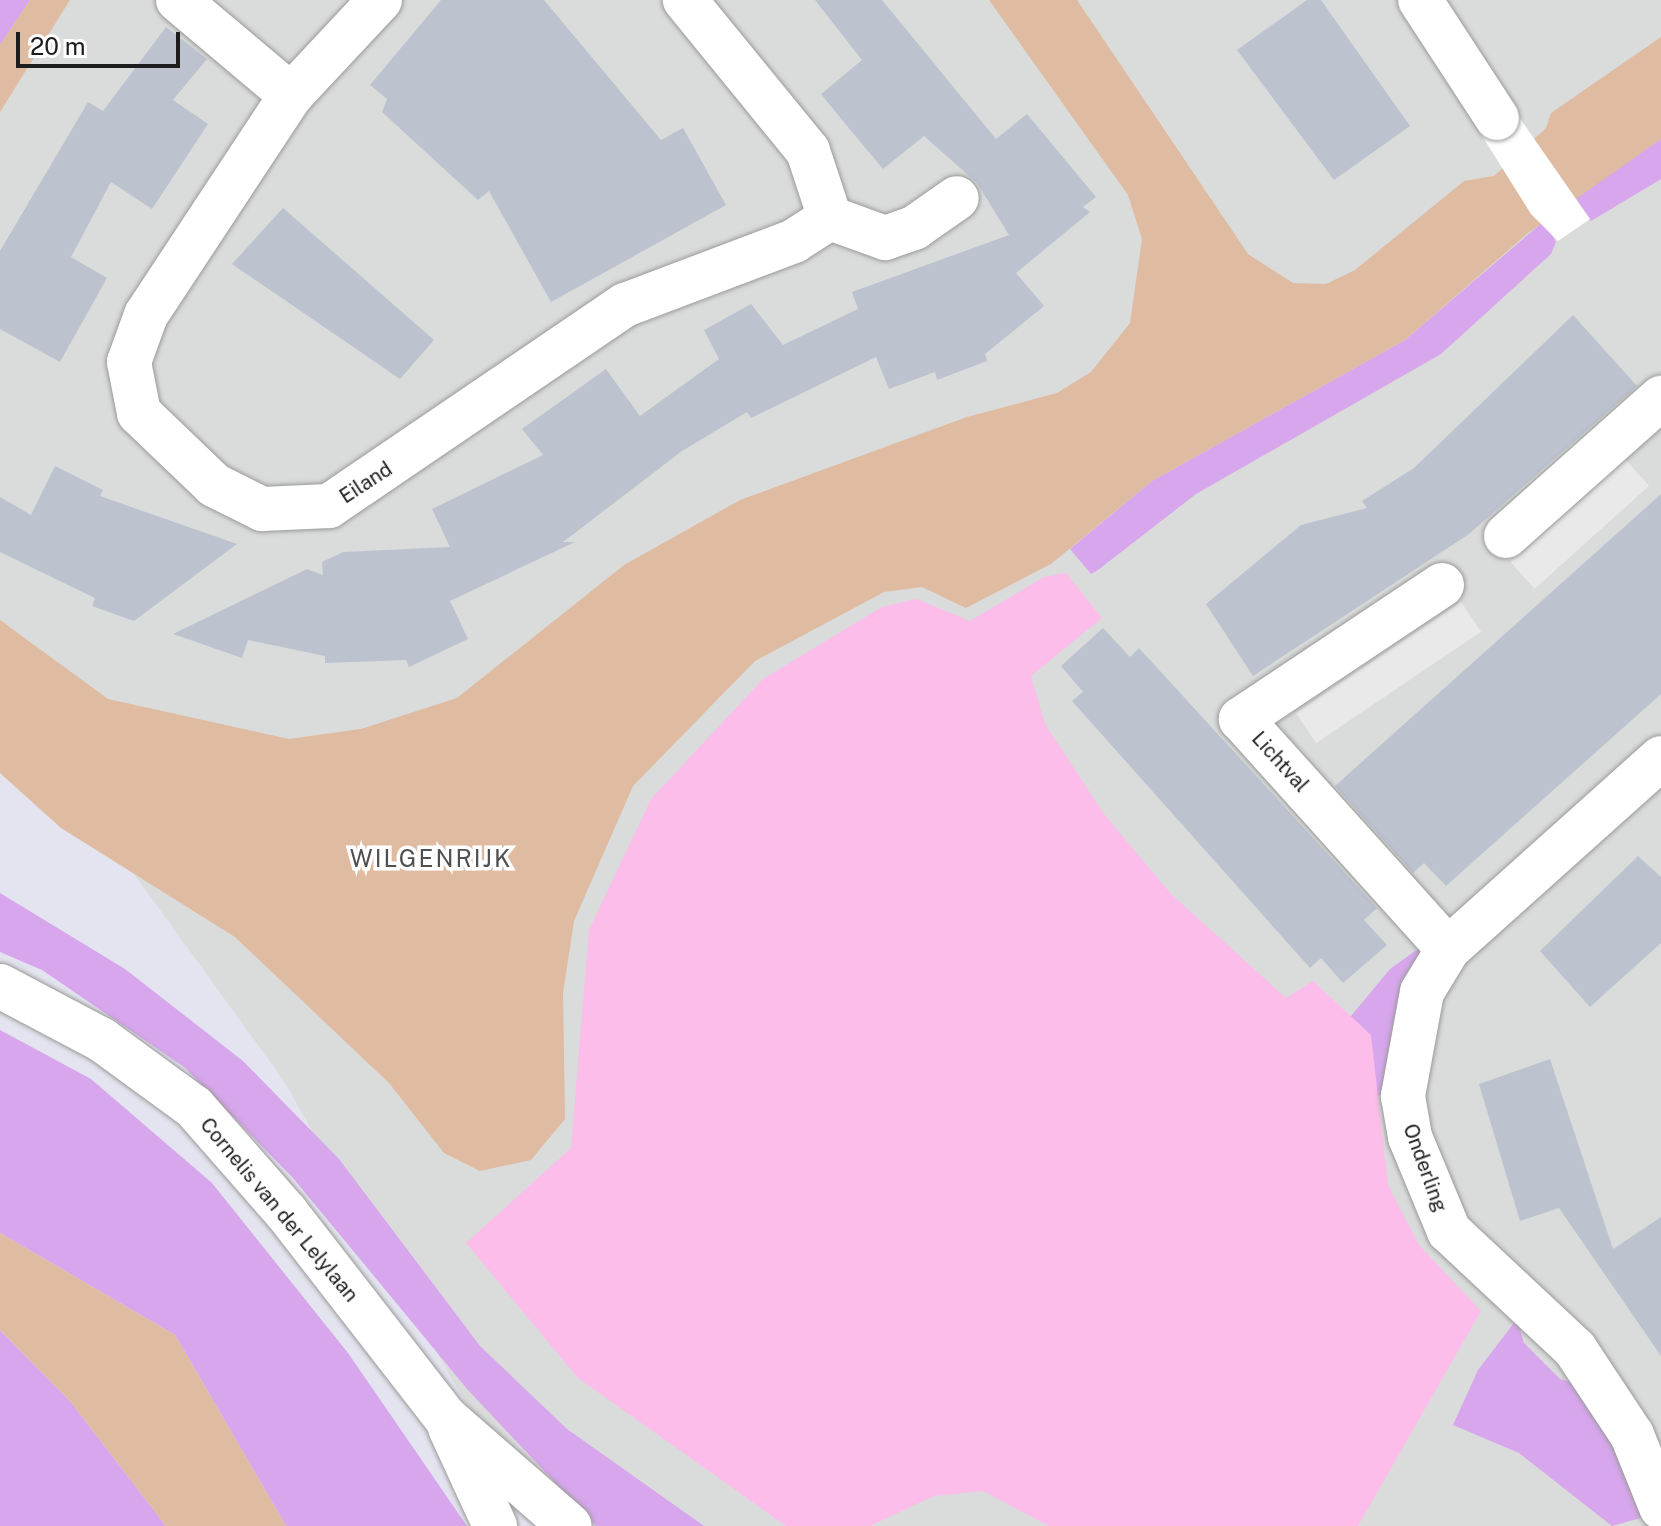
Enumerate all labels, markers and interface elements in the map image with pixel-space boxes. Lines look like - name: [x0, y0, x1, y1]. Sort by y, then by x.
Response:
- scale bar: [20, 16, 184, 66]
- text: 20 m: [30, 32, 86, 60]
- street label: Eiland: [335, 457, 397, 509]
- street label: Lichtval: [1247, 727, 1313, 797]
- district label: WILGENRIJK: [350, 845, 512, 873]
- street label: Cornelis van der Lelylaan: [195, 1113, 363, 1307]
- street label: Onderling: [1398, 1121, 1452, 1215]

